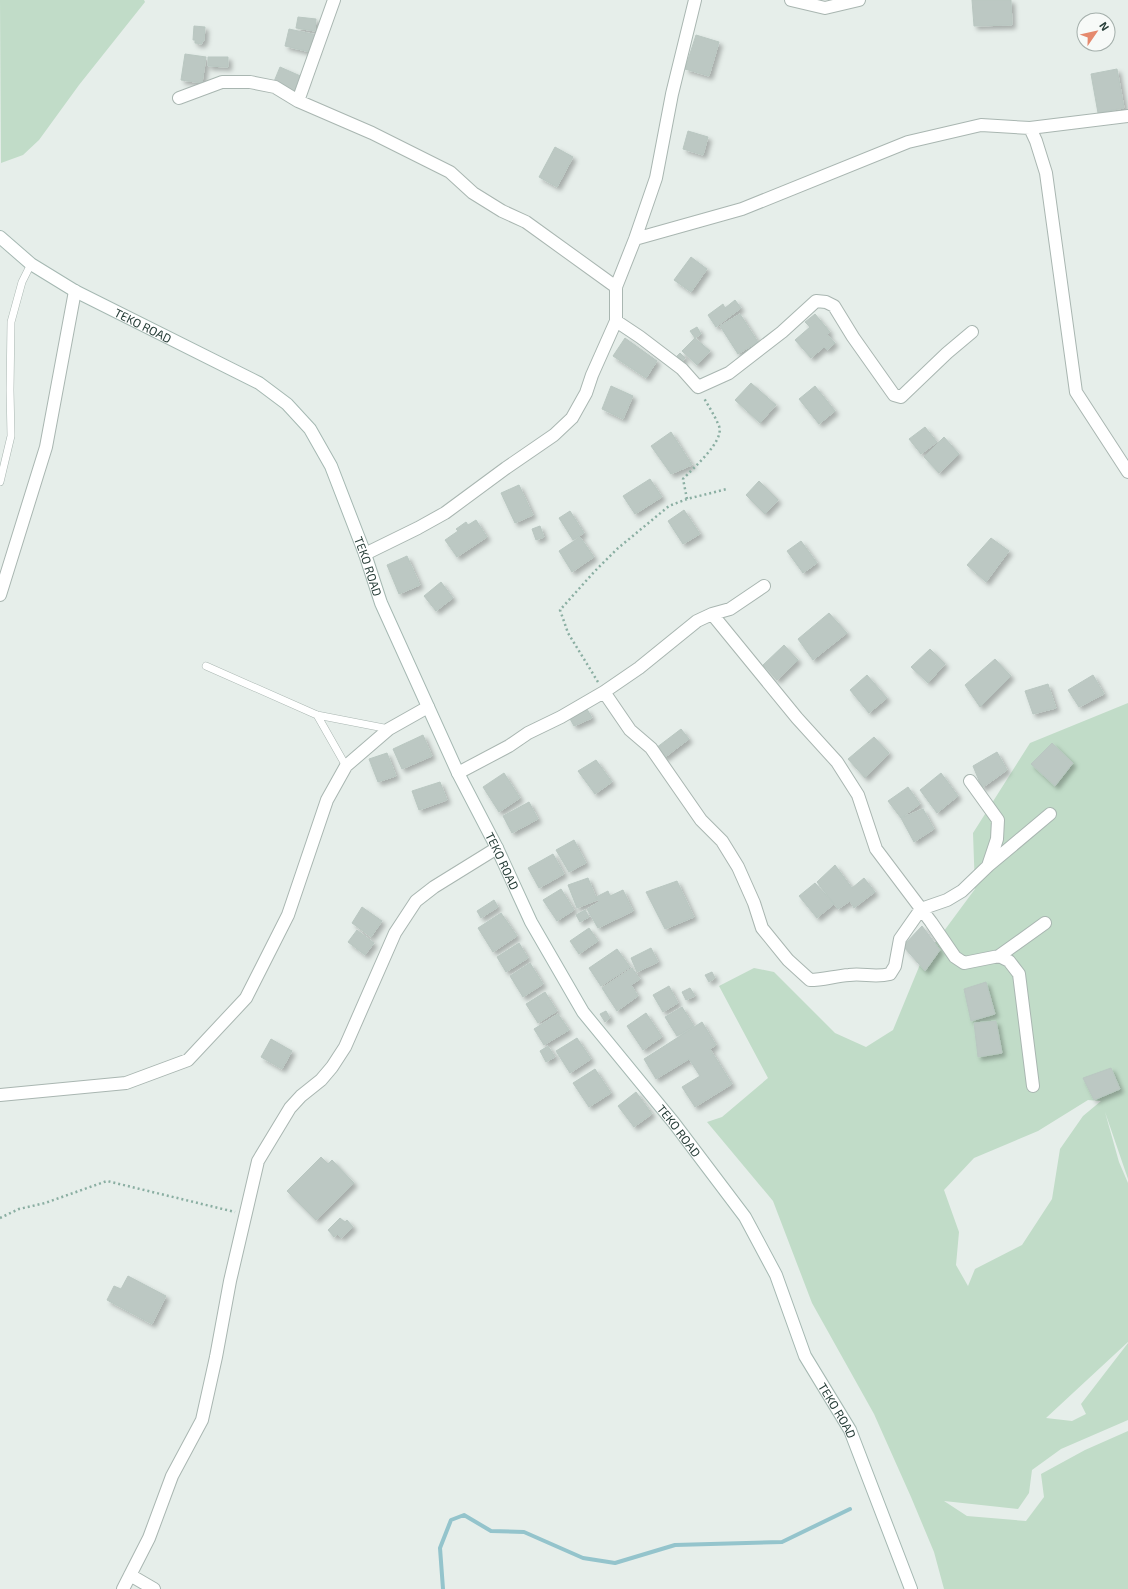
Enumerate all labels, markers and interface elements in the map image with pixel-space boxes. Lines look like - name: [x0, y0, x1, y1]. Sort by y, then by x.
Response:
- north arrow: [1076, 12, 1116, 52]
- text: N: [1097, 19, 1112, 33]
- street label: TEKO ROAD: [112, 305, 174, 345]
- street label: TEKO ROAD: [352, 534, 385, 598]
- street label: TEKO ROAD: [483, 830, 522, 892]
- street label: TEKO ROAD: [655, 1102, 704, 1159]
- street label: TEKO ROAD: [816, 1380, 859, 1440]

